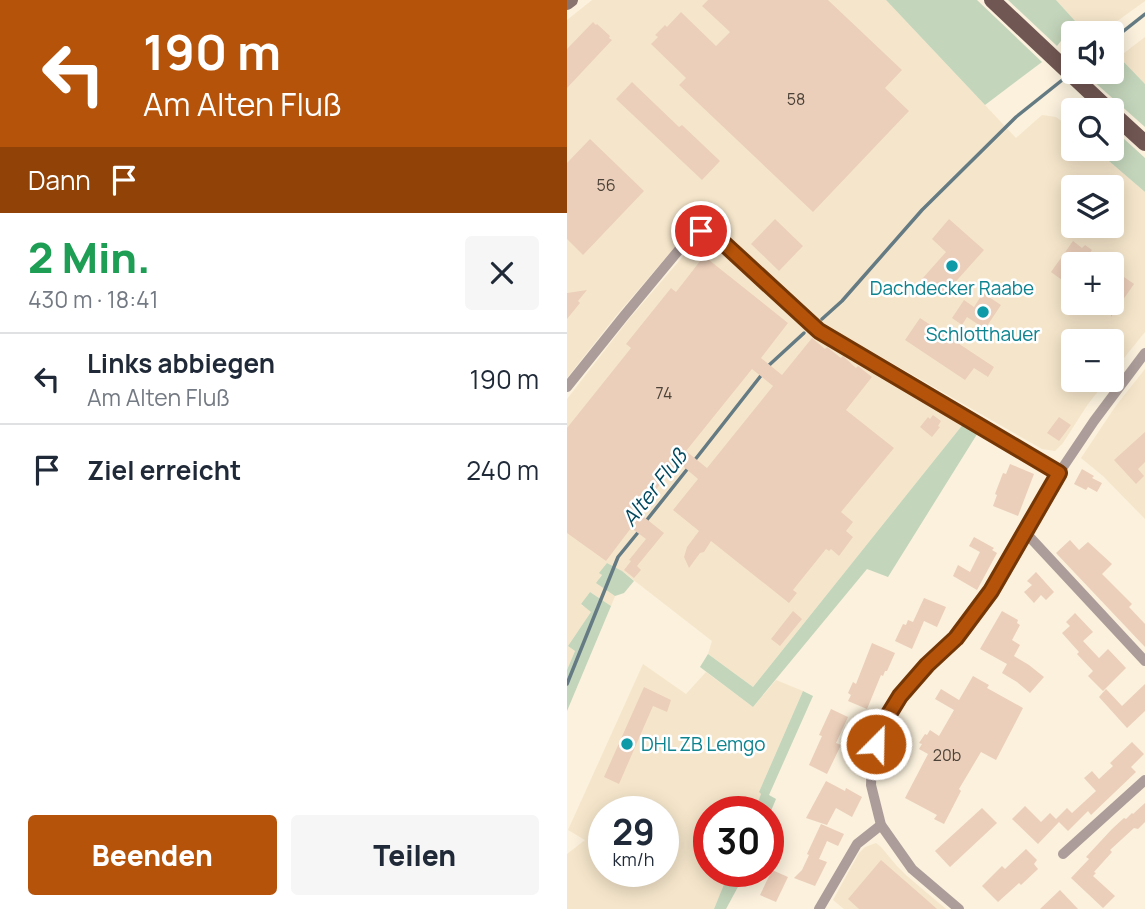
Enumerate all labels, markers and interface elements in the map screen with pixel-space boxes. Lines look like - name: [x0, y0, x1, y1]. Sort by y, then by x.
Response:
- text: 190 m: [143, 18, 281, 85]
- map controls: [1061, 21, 1124, 392]
- button: sound: [1061, 21, 1124, 84]
- icon: left: [28, 28, 119, 119]
- text: Am Alten Fluß: [143, 82, 342, 126]
- house number: 58: [787, 88, 805, 110]
- button: search: [1061, 98, 1124, 161]
- icon: arrive: [105, 161, 143, 199]
- text: Dann: [28, 162, 91, 198]
- house number: 56: [596, 174, 616, 196]
- button: layers: [1061, 175, 1124, 238]
- pin: [671, 201, 731, 261]
- icon: arrive: [682, 212, 720, 250]
- text: 2 Min.: [28, 228, 150, 286]
- button: close: [465, 236, 539, 310]
- button: +: [1061, 252, 1124, 315]
- marker: Dachdecker Raabe: [944, 258, 960, 274]
- place label: Dachdecker Raabe: [870, 275, 1034, 301]
- text: 430 m · 18:41: [28, 283, 159, 315]
- marker: Schlotthauer: [975, 304, 991, 320]
- place label: Schlotthauer: [926, 321, 1040, 347]
- button: −: [1061, 329, 1124, 392]
- text: Links abbiegen: [87, 345, 275, 381]
- icon: left: [28, 360, 66, 398]
- text: 190 m: [470, 361, 539, 397]
- text: Am Alten Fluß: [87, 381, 230, 413]
- house number: 74: [656, 382, 672, 404]
- water label: Alter Fluß: [615, 441, 694, 531]
- icon: arrive: [28, 451, 66, 489]
- text: Ziel erreicht: [87, 452, 241, 488]
- text: 240 m: [466, 452, 539, 488]
- position arrow: [839, 707, 913, 781]
- place label: DHL ZB Lemgo: [641, 731, 766, 757]
- marker: DHL ZB Lemgo: [619, 736, 635, 752]
- house number: 20b: [933, 744, 961, 766]
- speed limit sign: 30: [693, 796, 784, 887]
- text: 29: [612, 808, 655, 856]
- button: Beenden: [28, 815, 277, 895]
- button: Teilen: [291, 815, 539, 895]
- text: km/h: [613, 847, 654, 871]

